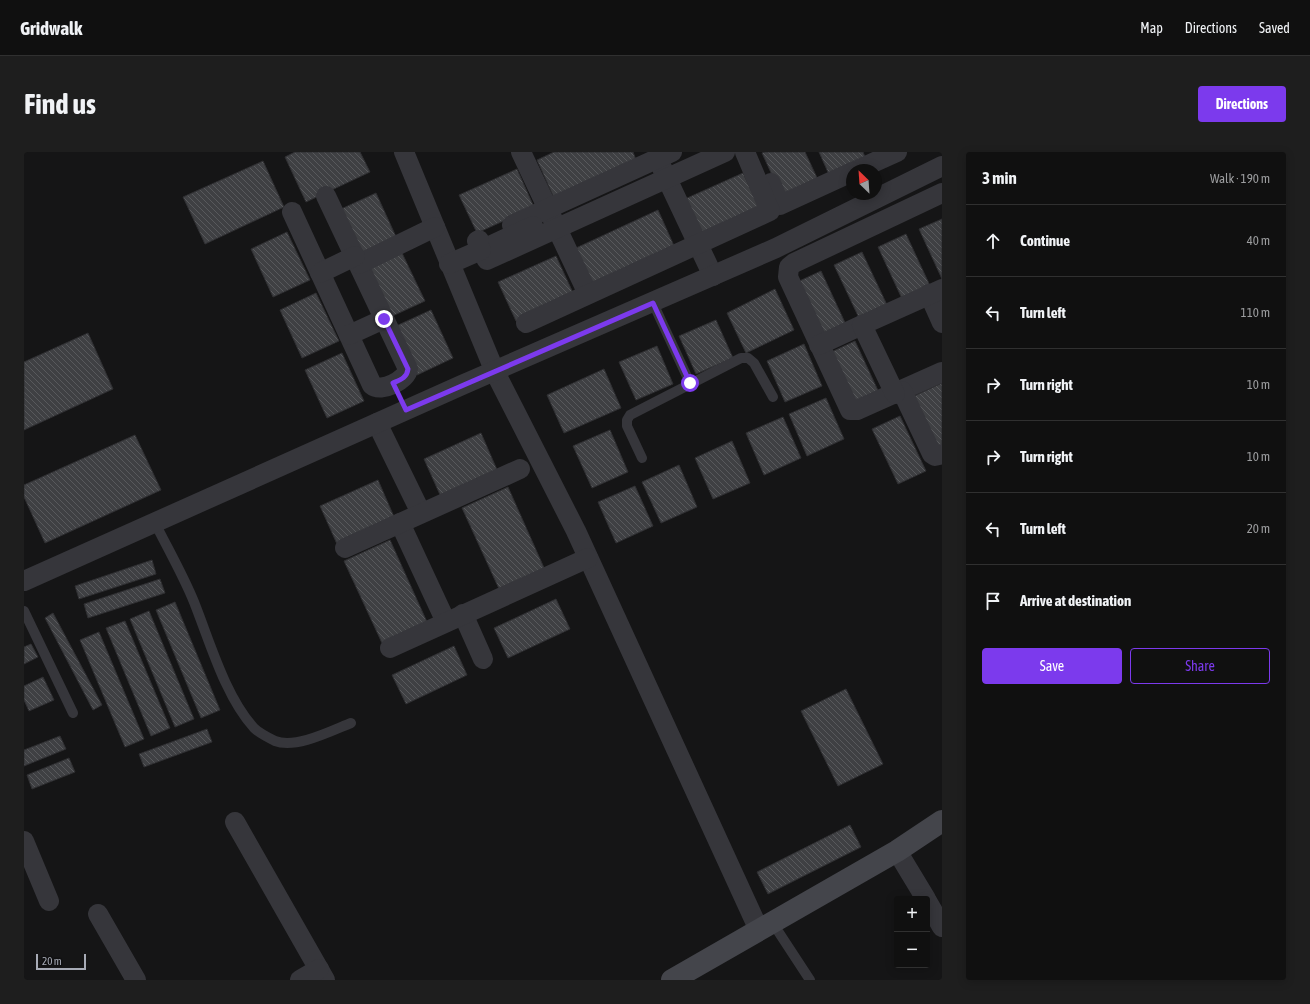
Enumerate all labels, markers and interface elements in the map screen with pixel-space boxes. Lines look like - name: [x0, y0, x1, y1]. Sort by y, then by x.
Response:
- text: Gridwalk: [20, 17, 82, 39]
- text: Map: [1140, 20, 1163, 36]
- text: Directions: [1185, 20, 1237, 36]
- text: Saved: [1259, 20, 1290, 36]
- button: Directions: [1198, 86, 1286, 122]
- text: Find us: [24, 88, 96, 120]
- north arrow: [846, 164, 882, 200]
- text: 3 min: [982, 168, 1017, 188]
- text: Walk · 190 m: [1210, 171, 1270, 186]
- icon: ahead: [982, 230, 1004, 252]
- text: Continue: [1020, 232, 1070, 249]
- text: 40 m: [1247, 233, 1270, 248]
- icon: left: [982, 302, 1004, 324]
- text: Turn left: [1020, 304, 1066, 321]
- text: 110 m: [1241, 305, 1270, 320]
- route end: [375, 310, 393, 328]
- route start: [681, 374, 699, 392]
- icon: right: [982, 374, 1004, 396]
- text: Turn right: [1020, 376, 1073, 393]
- text: 10 m: [1247, 377, 1270, 392]
- icon: right: [982, 446, 1004, 468]
- text: Turn right: [1020, 448, 1073, 465]
- text: 10 m: [1247, 449, 1270, 464]
- icon: left: [982, 518, 1004, 540]
- text: Turn left: [1020, 520, 1066, 537]
- text: 20 m: [1247, 521, 1270, 536]
- icon: arrive: [982, 590, 1004, 612]
- text: Arrive at destination: [1020, 592, 1131, 609]
- button: Save: [982, 648, 1122, 684]
- button: Share: [1130, 648, 1270, 684]
- map controls: [894, 896, 930, 968]
- button: +: [894, 896, 930, 932]
- button: −: [894, 932, 930, 968]
- scale bar: [36, 952, 86, 971]
- text: 20 m: [42, 955, 62, 967]

